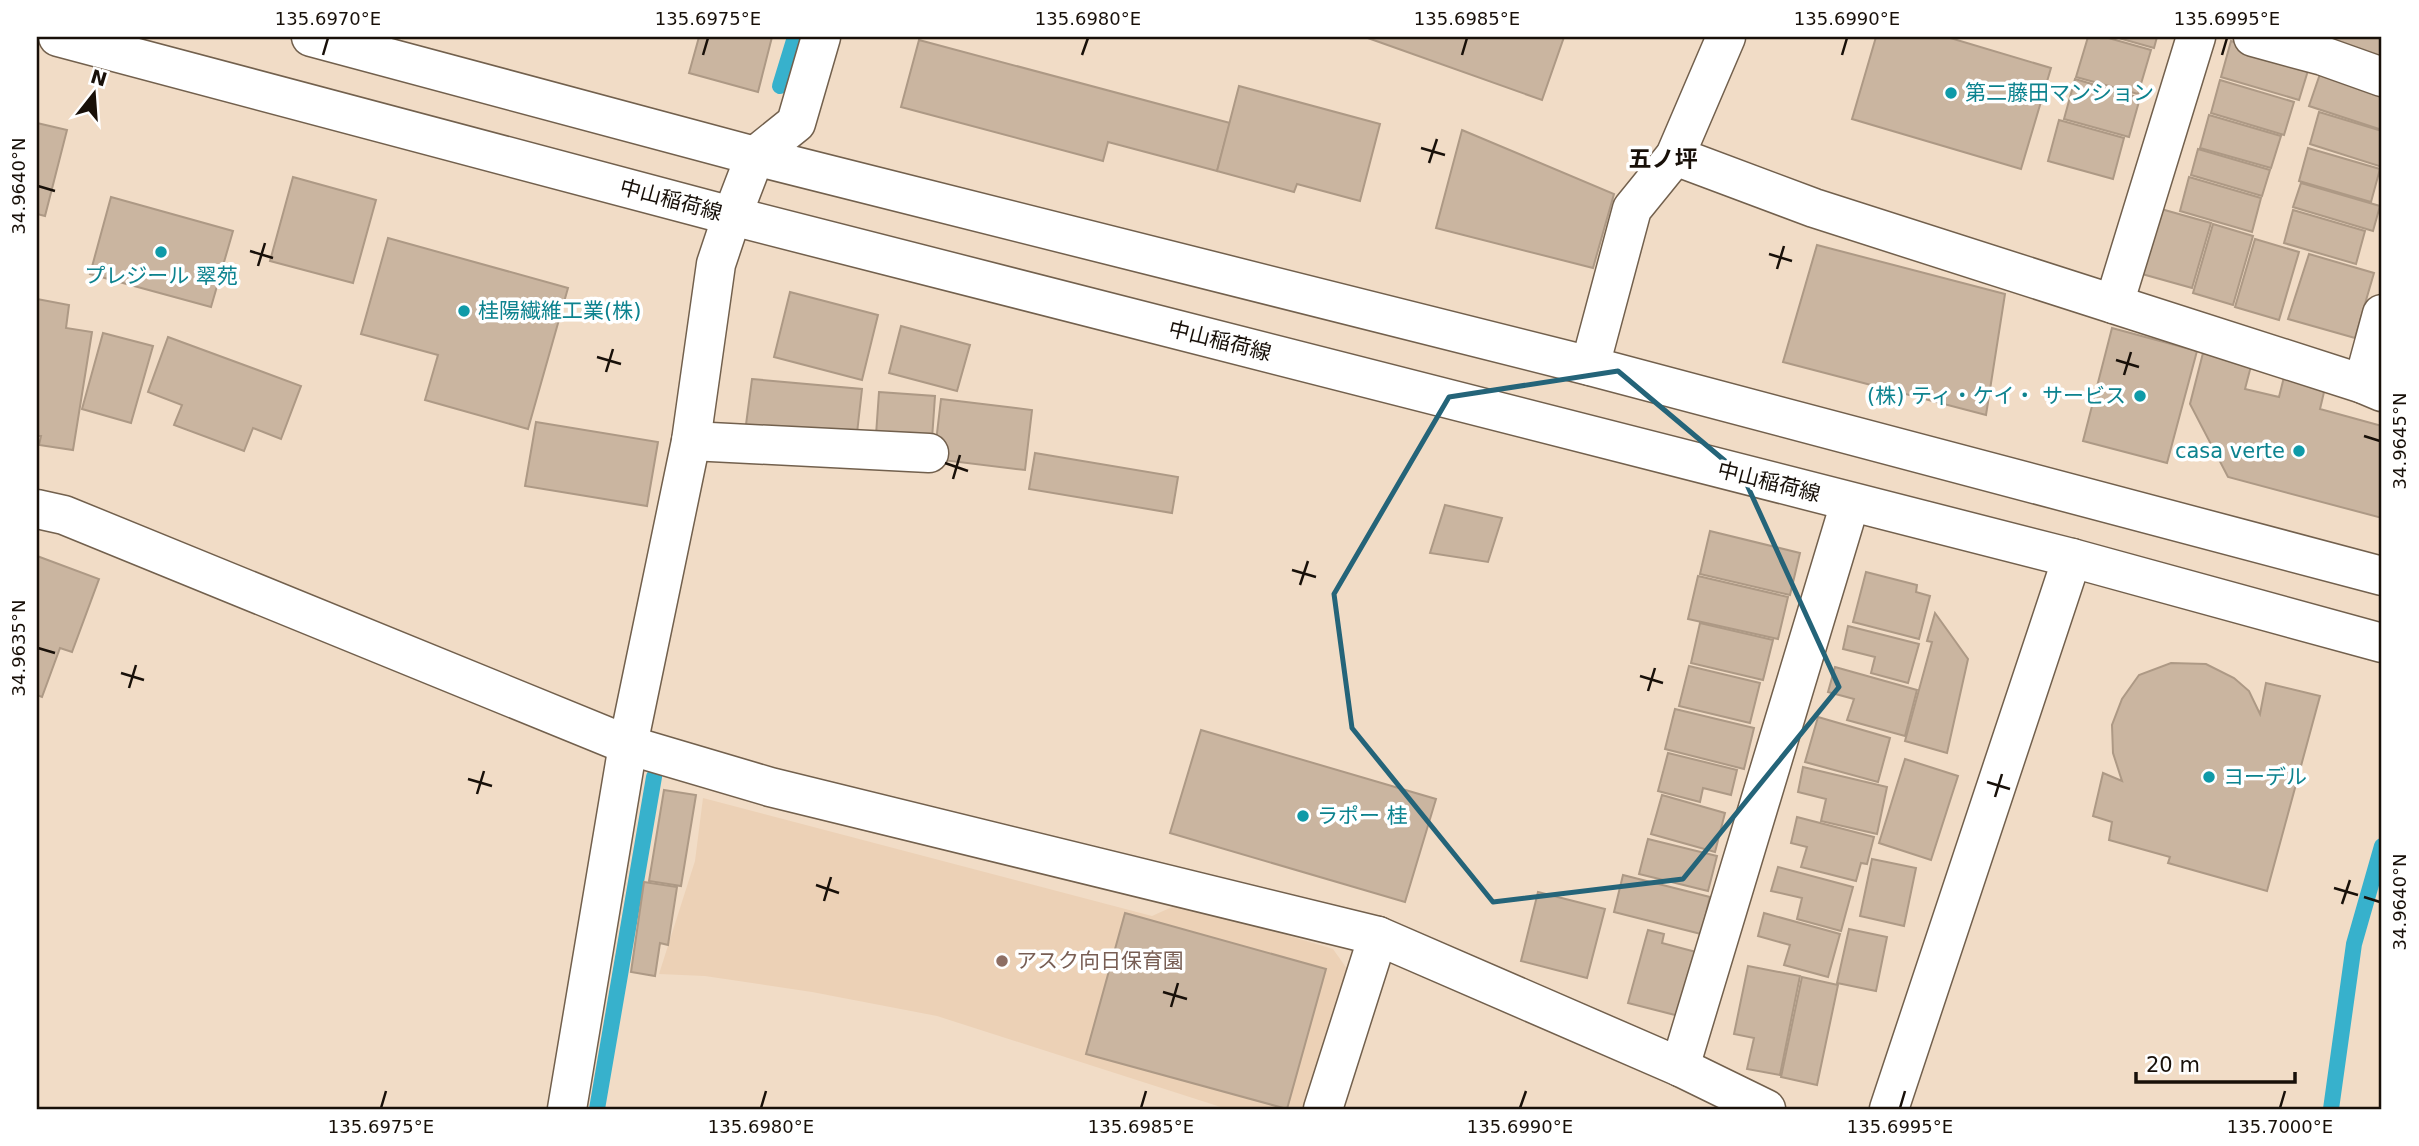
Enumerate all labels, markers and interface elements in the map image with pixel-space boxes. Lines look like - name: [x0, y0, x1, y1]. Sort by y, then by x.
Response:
- text: 135.6970°E: [275, 8, 381, 29]
- text: 135.6975°E: [655, 8, 761, 29]
- text: 135.6980°E: [1035, 8, 1141, 29]
- text: 135.6985°E: [1414, 8, 1520, 29]
- text: 135.6990°E: [1794, 8, 1900, 29]
- text: 135.6995°E: [2174, 8, 2280, 29]
- north arrow: [60, 60, 130, 130]
- text: N: [88, 65, 110, 91]
- place label: 第二藤田マンション: [1965, 81, 2154, 105]
- marker: 第二藤田マンション: [1943, 85, 1959, 101]
- text: 34.9640°N: [8, 138, 29, 234]
- district label: 五ノ坪: [1629, 146, 1698, 172]
- street label: 中山稲荷線: [617, 175, 725, 225]
- marker: プレジール 翠苑: [153, 244, 169, 260]
- place label: プレジール 翠苑: [84, 264, 238, 288]
- place label: 桂陽繊維工業(株): [478, 299, 641, 323]
- marker: 桂陽繊維工業(株): [456, 303, 472, 319]
- street label: 中山稲荷線: [1166, 317, 1274, 365]
- place label: (株) ティ・ケイ・ サービス: [1867, 384, 2126, 408]
- marker: (株) ティ・ケイ・ サービス: [2132, 388, 2148, 404]
- text: 34.9645°N: [2389, 393, 2410, 489]
- place label: casa verte: [2175, 439, 2285, 463]
- marker: casa verte: [2291, 443, 2307, 459]
- street label: 中山稲荷線: [1715, 458, 1823, 506]
- text: 34.9635°N: [8, 600, 29, 696]
- place label: ヨーデル: [2223, 765, 2307, 789]
- marker: ヨーデル: [2201, 769, 2217, 785]
- place label: ラポー 桂: [1317, 804, 1408, 828]
- marker: ラポー 桂: [1295, 808, 1311, 824]
- text: 34.9640°N: [2389, 854, 2410, 950]
- place label: アスク向日保育園: [1016, 949, 1184, 973]
- marker: アスク向日保育園: [994, 953, 1010, 969]
- scale bar: [2136, 1041, 2295, 1085]
- text: 20 m: [2146, 1053, 2200, 1077]
- text: 135.6975°E: [328, 1116, 434, 1137]
- text: 135.6980°E: [708, 1116, 814, 1137]
- text: 135.6985°E: [1088, 1116, 1194, 1137]
- text: 135.6990°E: [1467, 1116, 1573, 1137]
- text: 135.6995°E: [1847, 1116, 1953, 1137]
- text: 135.7000°E: [2227, 1116, 2333, 1137]

